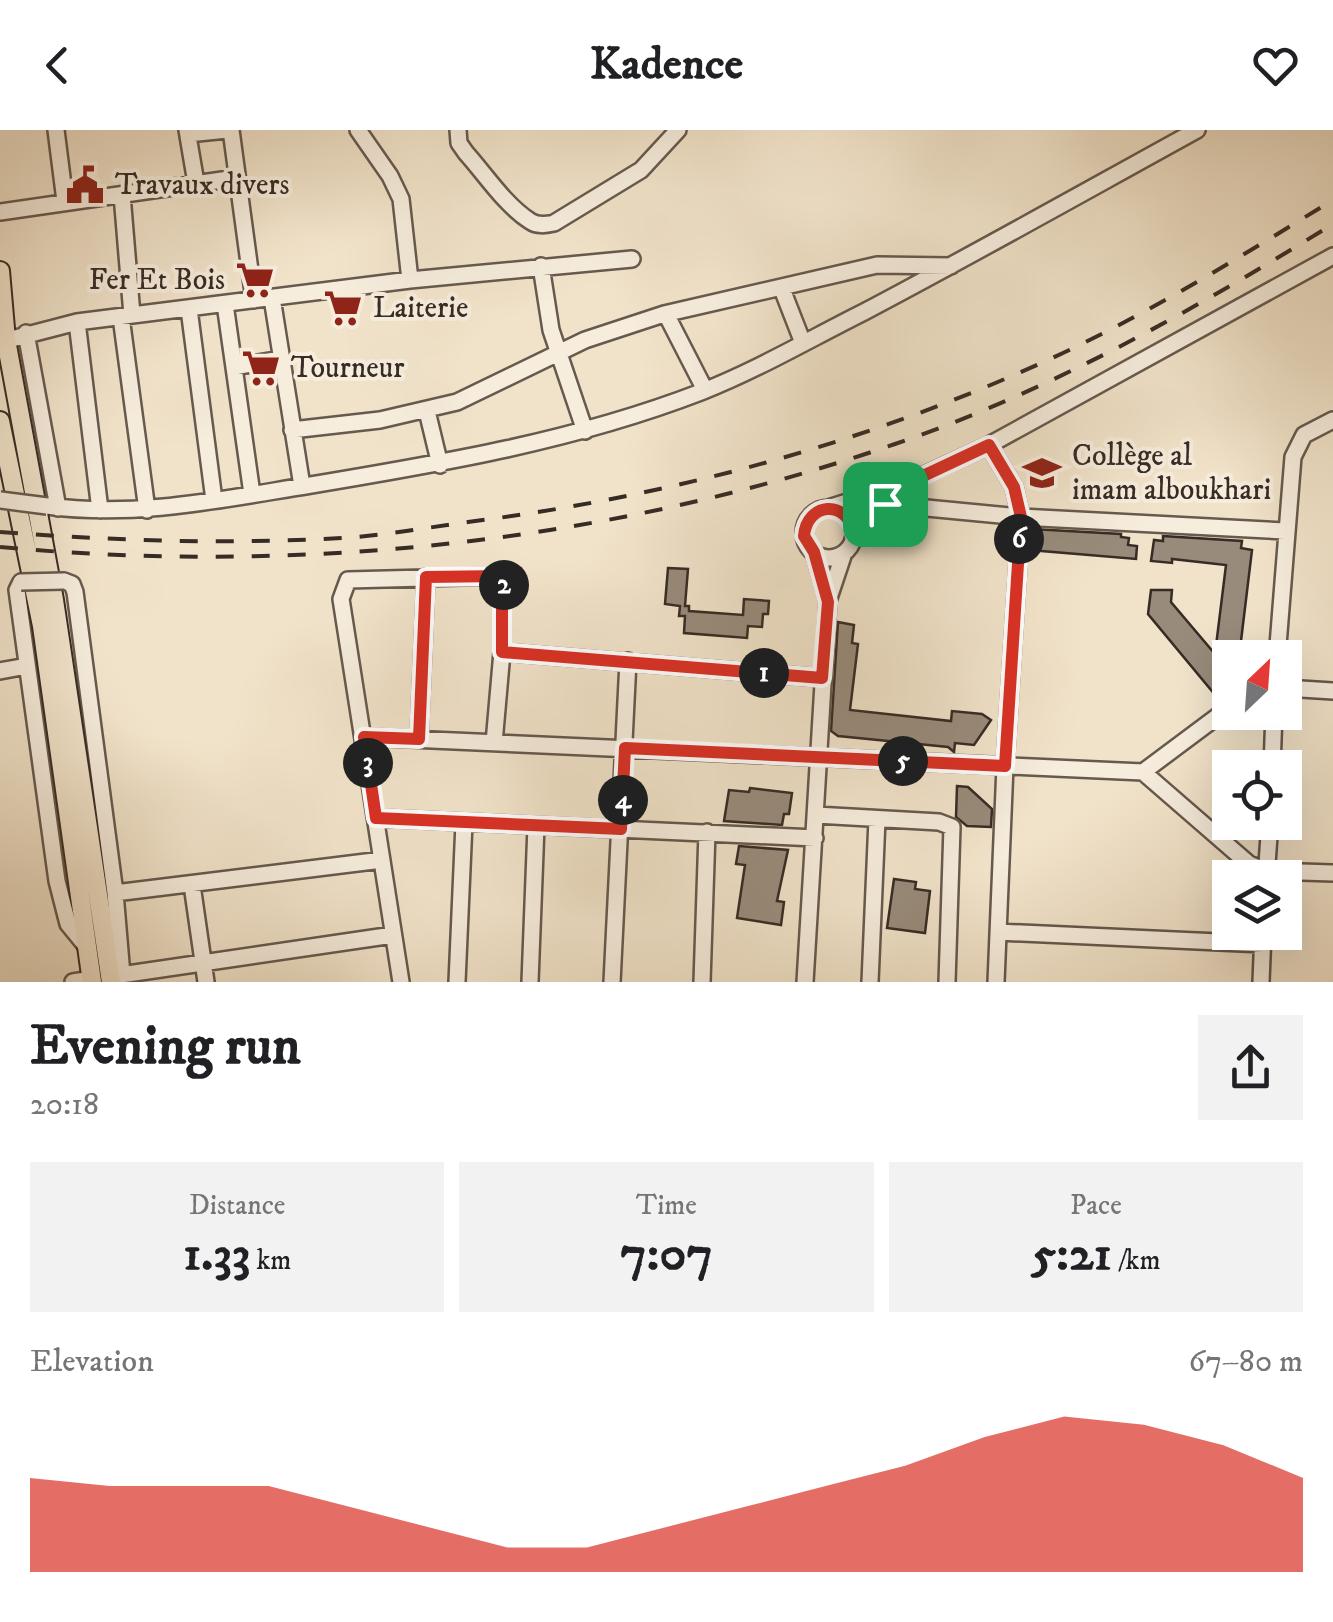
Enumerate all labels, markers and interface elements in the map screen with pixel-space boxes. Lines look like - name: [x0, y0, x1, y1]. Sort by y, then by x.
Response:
- text: Kadence: [590, 37, 743, 93]
- icon: back: [30, 38, 85, 93]
- icon: heart: [1248, 38, 1303, 93]
- public building icon: Travaux divers: [64, 164, 106, 206]
- place label: Travaux divers: [115, 167, 290, 204]
- supermarket icon: Fer Et Bois: [234, 259, 276, 301]
- place label: Fer Et Bois: [89, 262, 225, 299]
- supermarket icon: Laiterie: [322, 287, 364, 329]
- place label: Laiterie: [373, 290, 468, 327]
- supermarket icon: Tourneur: [240, 347, 282, 389]
- place label: Tourneur: [291, 350, 404, 387]
- place label: Collège al imam alboukhari: [1072, 438, 1271, 509]
- school or university icon: Collège al imam alboukhari: [1021, 452, 1063, 494]
- pin: [843, 462, 928, 547]
- icon: arrive: [858, 477, 913, 532]
- pin: 6: [994, 514, 1044, 564]
- text: 6: [1012, 521, 1026, 556]
- pin: 2: [479, 560, 529, 610]
- text: 2: [497, 567, 511, 602]
- north arrow: [1212, 640, 1302, 730]
- map controls: [1212, 640, 1302, 950]
- pin: 1: [739, 648, 789, 698]
- text: 1: [759, 655, 769, 690]
- pin: 5: [878, 736, 928, 786]
- pin: 3: [343, 738, 393, 788]
- text: 5: [896, 743, 910, 778]
- text: 3: [363, 745, 373, 780]
- button: locate: [1212, 750, 1302, 840]
- pin: 4: [598, 775, 648, 825]
- text: 4: [615, 782, 631, 817]
- button: layers: [1212, 860, 1302, 950]
- text: Evening run: [30, 1013, 301, 1082]
- button: share: [1198, 1015, 1303, 1120]
- text: 20:18: [30, 1085, 99, 1125]
- text: Distance: [189, 1188, 285, 1223]
- text: Time: [636, 1188, 697, 1223]
- text: Pace: [1070, 1188, 1122, 1223]
- text: 1.33: [183, 1223, 250, 1286]
- text: 7:07: [620, 1223, 713, 1286]
- text: 5:21: [1031, 1223, 1112, 1286]
- text: km: [250, 1243, 291, 1278]
- text: /km: [1112, 1243, 1161, 1278]
- text: Elevation: [30, 1342, 154, 1382]
- text: 67–80 m: [1189, 1342, 1303, 1382]

